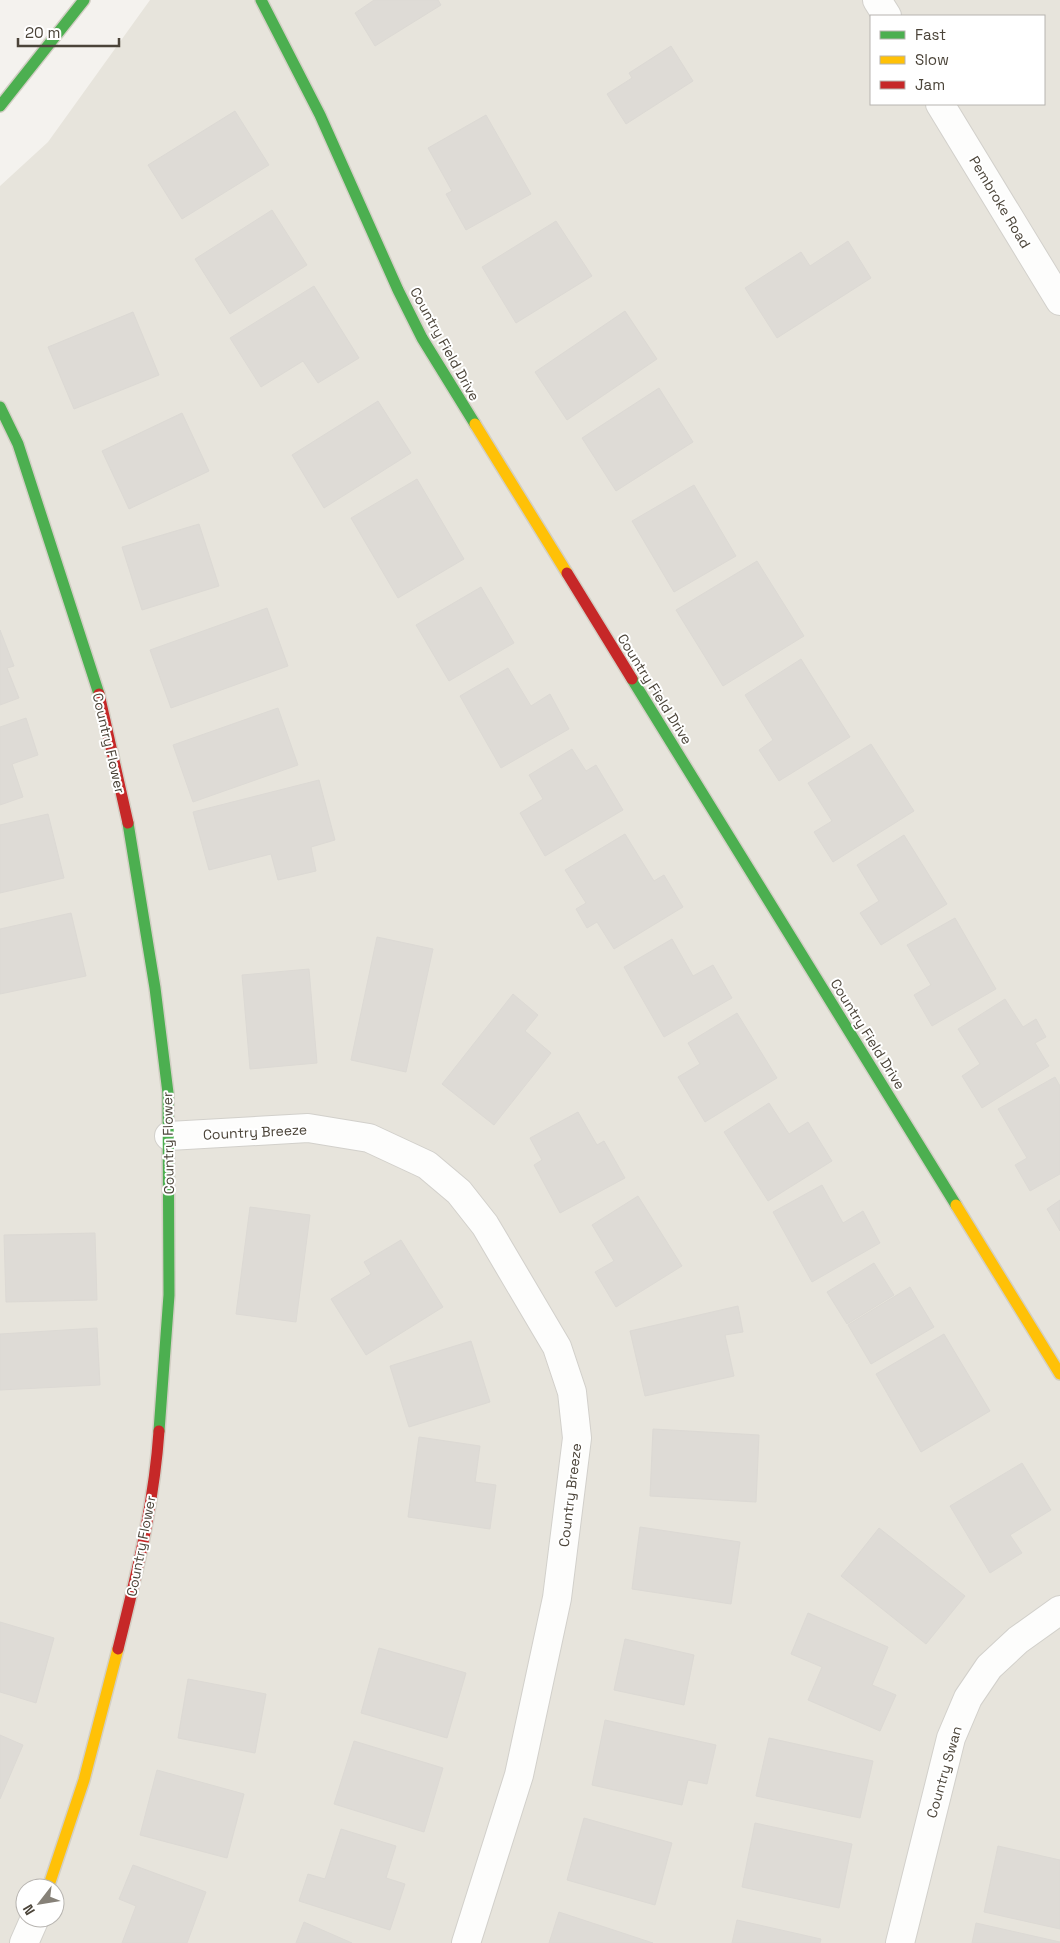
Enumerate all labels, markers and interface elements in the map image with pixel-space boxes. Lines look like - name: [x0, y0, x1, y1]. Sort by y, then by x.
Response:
- scale bar: [18, 15, 119, 47]
- legend: [870, 15, 1045, 105]
- text: 20 m: [25, 23, 60, 42]
- text: Fast: [915, 25, 946, 44]
- text: Slow: [915, 50, 949, 69]
- text: Jam: [915, 75, 945, 94]
- street label: Pembroke Road: [965, 153, 1035, 251]
- street label: Country Field Drive: [406, 284, 484, 404]
- street label: Country Field Drive: [614, 630, 696, 748]
- street label: Country Flower: [89, 691, 129, 795]
- street label: Country Field Drive: [827, 975, 909, 1093]
- street label: Country Flower: [158, 1092, 178, 1194]
- street label: Country Breeze: [202, 1120, 308, 1144]
- street label: Country Breeze: [555, 1442, 585, 1548]
- street label: Country Flower: [122, 1494, 160, 1598]
- street label: Country Swan: [922, 1724, 966, 1820]
- north arrow: [15, 1878, 65, 1928]
- text: N: [19, 1901, 39, 1918]

